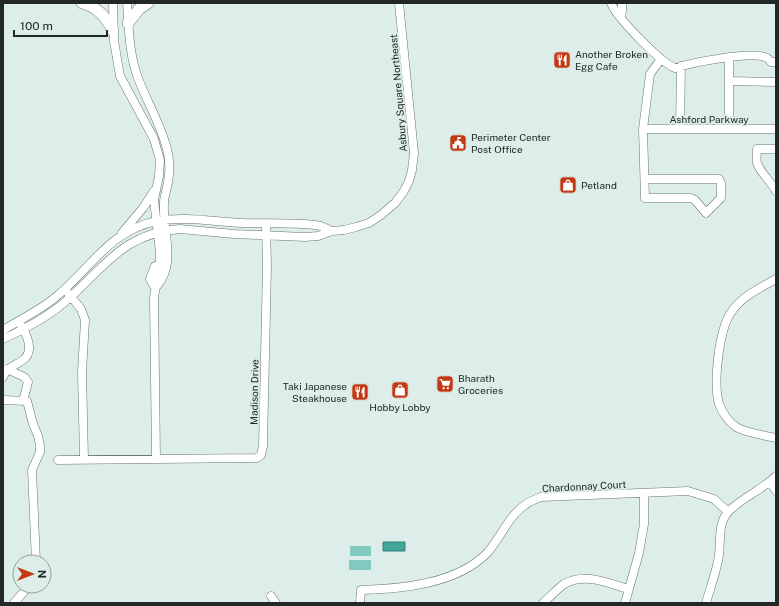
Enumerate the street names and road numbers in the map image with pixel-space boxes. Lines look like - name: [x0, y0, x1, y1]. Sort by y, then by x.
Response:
- street label: Asbury Square Northeast: [387, 34, 409, 152]
- street label: Ashford Parkway: [669, 113, 749, 125]
- street label: Madison Drive: [247, 359, 261, 425]
- street label: Chardonnay Court: [542, 478, 627, 494]

